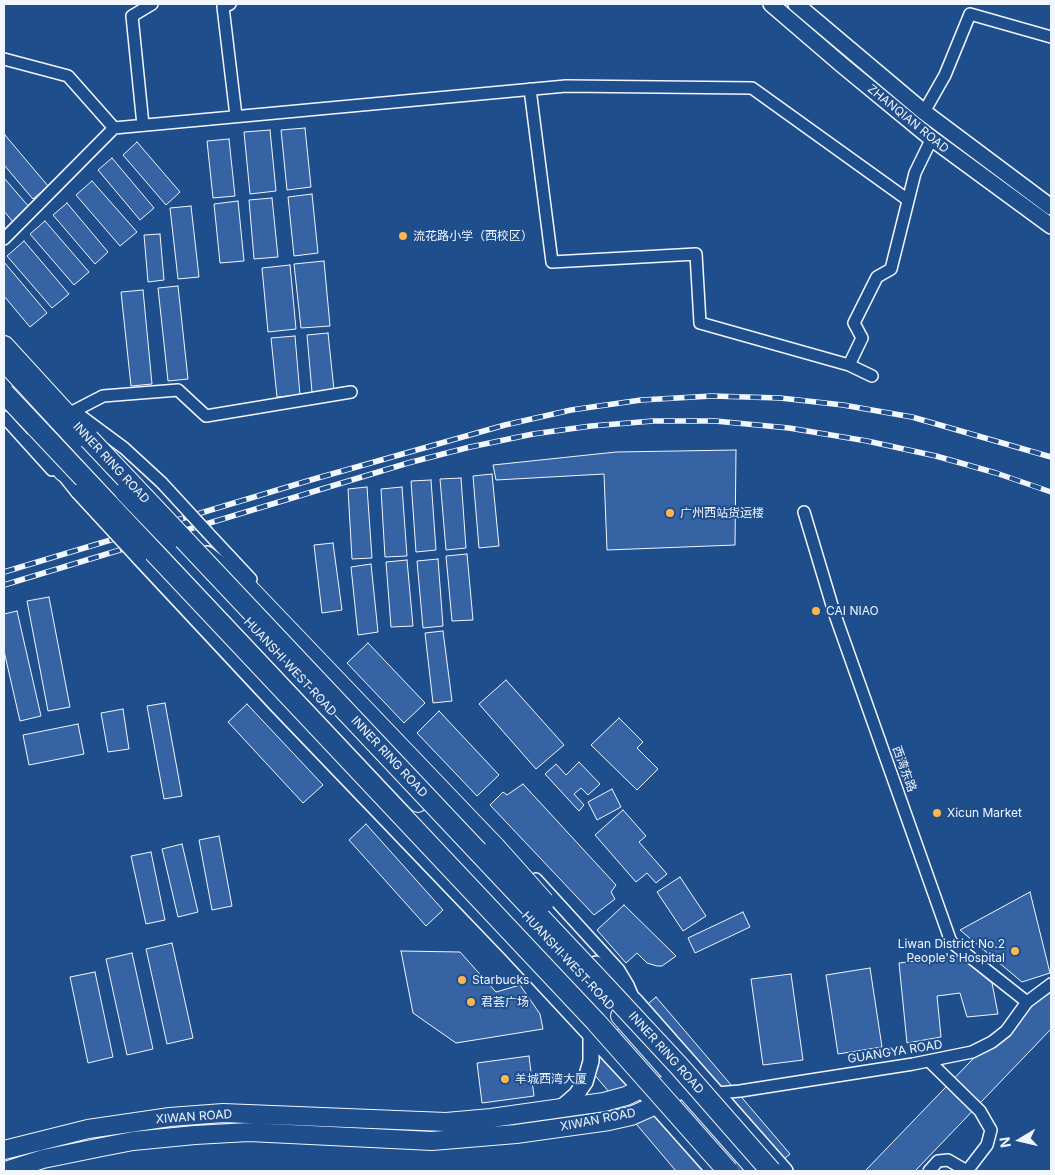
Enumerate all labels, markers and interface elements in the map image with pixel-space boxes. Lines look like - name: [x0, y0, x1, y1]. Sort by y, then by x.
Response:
- street label: ZHANQIAN ROAD: [864, 82, 952, 156]
- place label: 流花路小学（西校区）: [413, 229, 533, 243]
- marker: 流花路小学（西校区）: [397, 230, 409, 242]
- street label: INNER RING ROAD: [70, 420, 152, 506]
- place label: 广州西站货运楼: [680, 506, 764, 520]
- marker: 广州西站货运楼: [664, 507, 676, 519]
- place label: CAI NIAO: [826, 604, 879, 618]
- marker: CAI NIAO: [810, 605, 822, 617]
- street label: HUANSHI WEST ROAD: [241, 615, 339, 719]
- street label: INNER RING ROAD: [348, 714, 430, 800]
- street label: 西湾东路: [889, 744, 919, 794]
- place label: Xicun Market: [947, 806, 1022, 820]
- marker: Xicun Market: [931, 807, 943, 819]
- street label: HUANSHI WEST ROAD: [519, 909, 617, 1013]
- place label: Liwan District No.2 People's Hospital: [898, 937, 1005, 965]
- marker: Liwan District No.2 People's Hospital: [1009, 945, 1021, 957]
- place label: Starbucks: [472, 973, 529, 987]
- marker: Starbucks: [456, 974, 468, 986]
- place label: 君荟广场: [481, 995, 529, 1009]
- marker: 君荟广场: [465, 996, 477, 1008]
- street label: INNER RING ROAD: [625, 1009, 707, 1097]
- street label: GUANGYA ROAD: [846, 1037, 944, 1067]
- place label: 羊城西湾大厦: [515, 1072, 587, 1086]
- marker: 羊城西湾大厦: [499, 1073, 511, 1085]
- street label: XIWAN ROAD: [559, 1106, 637, 1134]
- street label: XIWAN ROAD: [155, 1107, 233, 1127]
- north arrow: [995, 1115, 1045, 1165]
- text: N: [995, 1136, 1014, 1149]

